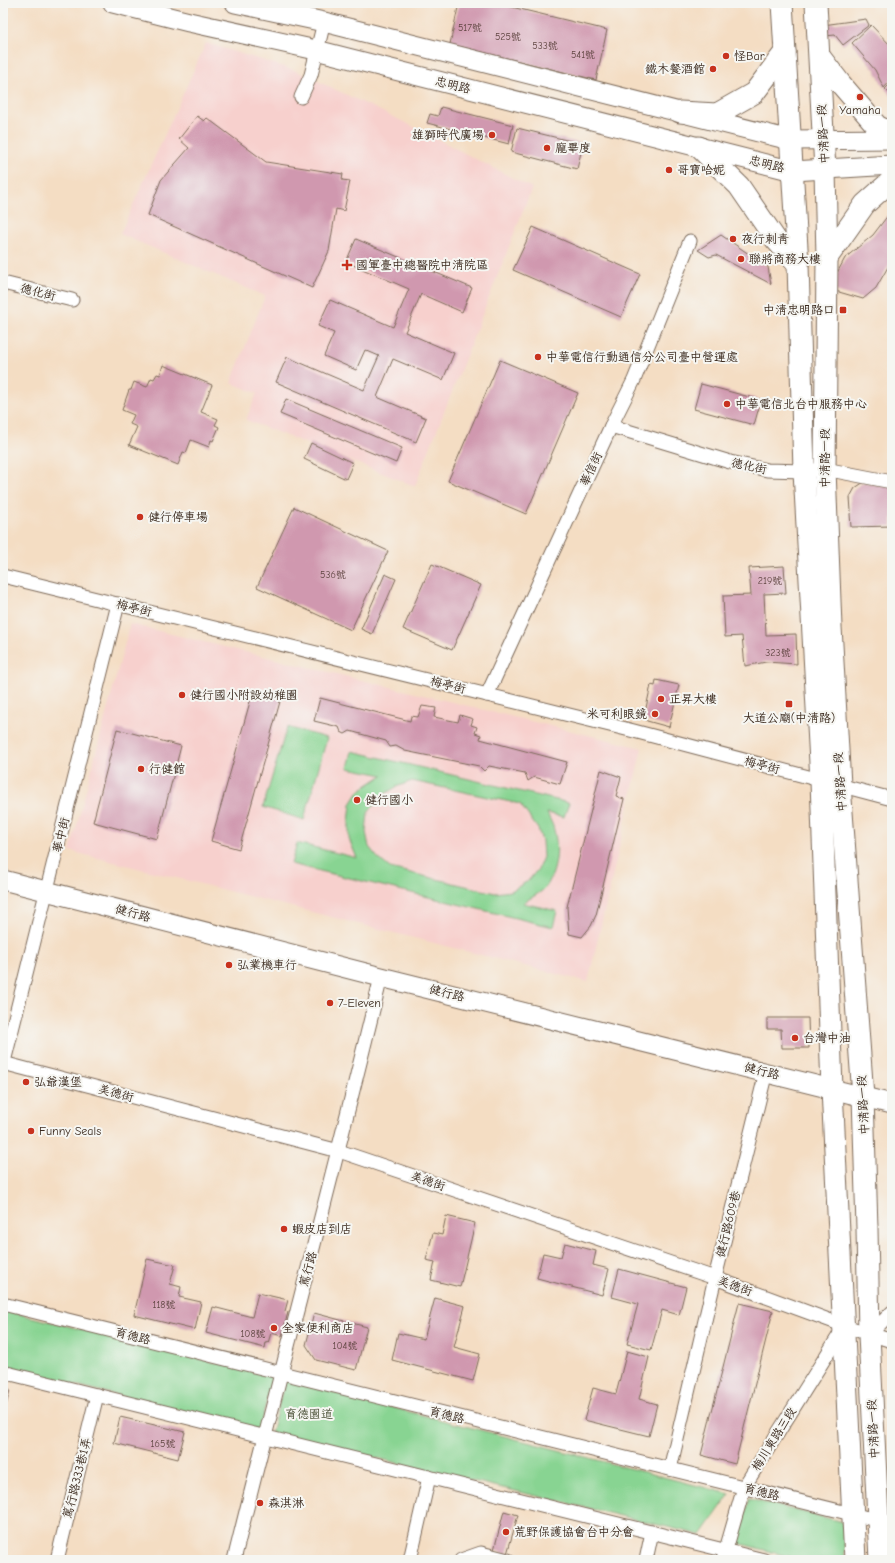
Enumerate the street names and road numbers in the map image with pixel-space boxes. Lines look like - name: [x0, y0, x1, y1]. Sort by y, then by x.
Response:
- street label: 忠明路: [434, 74, 472, 96]
- street label: 中清路一段: [814, 104, 832, 164]
- street label: 忠明路: [748, 153, 786, 175]
- street label: 德化街: [19, 281, 57, 303]
- street label: 中清路一段: [818, 428, 832, 488]
- street label: 華信街: [577, 450, 605, 488]
- street label: 德化街: [730, 455, 768, 477]
- street label: 梅亭街: [115, 597, 153, 619]
- street label: 梅亭街: [429, 674, 467, 696]
- street label: 中清路一段: [831, 752, 849, 812]
- street label: 梅亭街: [743, 754, 781, 776]
- street label: 華中街: [50, 816, 72, 854]
- street label: 健行路: [114, 902, 152, 924]
- street label: 健行路: [428, 982, 466, 1004]
- street label: 健行路: [743, 1060, 781, 1082]
- street label: 中清路一段: [854, 1075, 872, 1135]
- street label: 美德街: [97, 1082, 135, 1104]
- street label: 美德街: [409, 1169, 447, 1193]
- street label: 健行路609巷: [713, 1189, 743, 1259]
- street label: 篤行路: [297, 1250, 319, 1288]
- street label: 美德街: [716, 1273, 754, 1299]
- street label: 育德路: [114, 1325, 152, 1347]
- street label: 中清路一段: [864, 1399, 882, 1459]
- street label: 育德路: [428, 1404, 466, 1426]
- street label: 梅川東路三段: [749, 1405, 799, 1473]
- street label: 篤行路333巷1弄: [60, 1436, 94, 1520]
- street label: 育德路: [743, 1481, 781, 1503]

